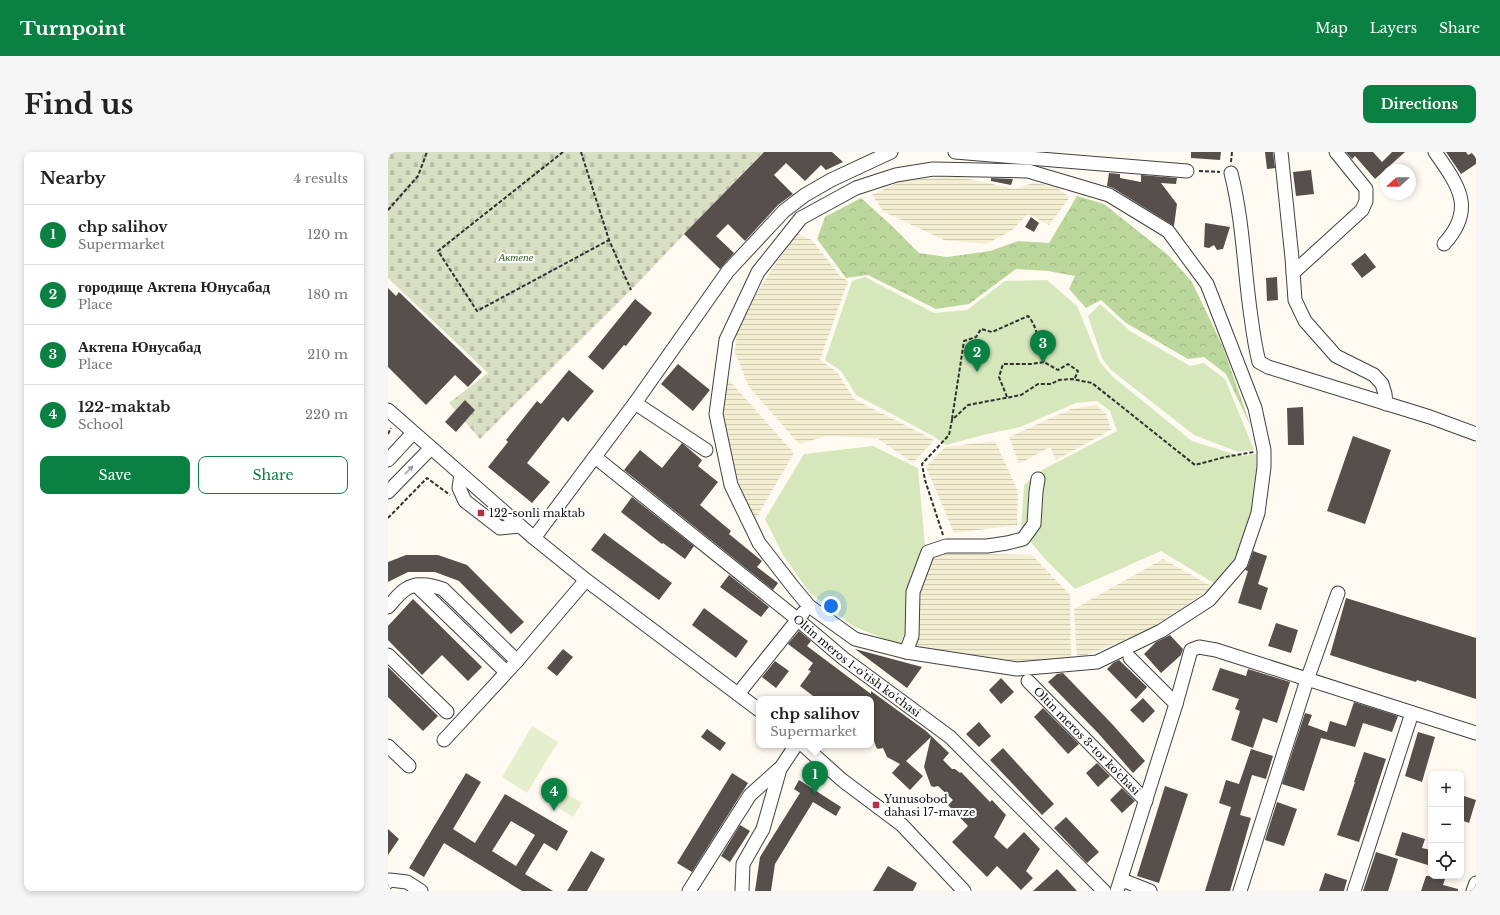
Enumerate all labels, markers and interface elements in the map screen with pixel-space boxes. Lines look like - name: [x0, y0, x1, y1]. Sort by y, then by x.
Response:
- text: Turnpoint: [20, 17, 126, 40]
- text: Map: [1315, 19, 1348, 37]
- text: Layers: [1370, 19, 1417, 37]
- text: Share: [1439, 19, 1480, 37]
- button: Directions: [1363, 85, 1476, 123]
- text: Find us: [24, 87, 134, 122]
- north arrow: [1380, 164, 1416, 200]
- text: Nearby: [40, 168, 106, 189]
- text: 4 results: [294, 170, 348, 187]
- text: chp salihov: [78, 217, 168, 236]
- text: 1: [50, 226, 56, 243]
- text: 120 m: [307, 226, 348, 243]
- text: Supermarket: [78, 236, 165, 253]
- park label: Актепе: [498, 250, 534, 264]
- text: городище Актепа Юнусабад: [78, 277, 270, 296]
- text: 2: [49, 286, 57, 303]
- text: 180 m: [307, 286, 348, 303]
- text: Place: [78, 296, 113, 313]
- pin: 3: [1030, 330, 1056, 363]
- text: Актепа Юнусабад: [78, 337, 201, 356]
- pin: 2: [964, 339, 990, 372]
- text: 3: [49, 346, 57, 363]
- text: 210 m: [307, 346, 348, 363]
- text: Place: [78, 356, 113, 373]
- text: 122-maktab: [78, 397, 170, 416]
- text: 4: [49, 406, 57, 423]
- text: 220 m: [305, 406, 348, 423]
- text: School: [78, 416, 124, 433]
- button: Save: [40, 456, 190, 494]
- button: Share: [198, 456, 348, 494]
- one-way arrow: [404, 465, 414, 475]
- place label: 122-sonli maktab: [489, 506, 585, 520]
- marker: 122-sonli maktab: [476, 508, 486, 518]
- your location: [821, 596, 841, 616]
- street label: Oltin meros 1-o'tish ko'chasi: [790, 612, 924, 720]
- street label: Oltin meros 3-tor ko'chasi: [1031, 684, 1143, 798]
- popup: [756, 696, 874, 748]
- text: chp salihov: [770, 704, 860, 723]
- text: Supermarket: [770, 723, 857, 740]
- pin: 1: [802, 761, 828, 794]
- map controls: [1428, 771, 1464, 879]
- button: +: [1428, 771, 1464, 807]
- pin: 4: [541, 778, 567, 811]
- place label: Yunusobod dahasi 17-mavze: [883, 792, 975, 819]
- marker: Yunusobod dahasi 17-mavze: [871, 800, 881, 810]
- button: −: [1428, 807, 1464, 843]
- button: locate: [1428, 843, 1464, 879]

